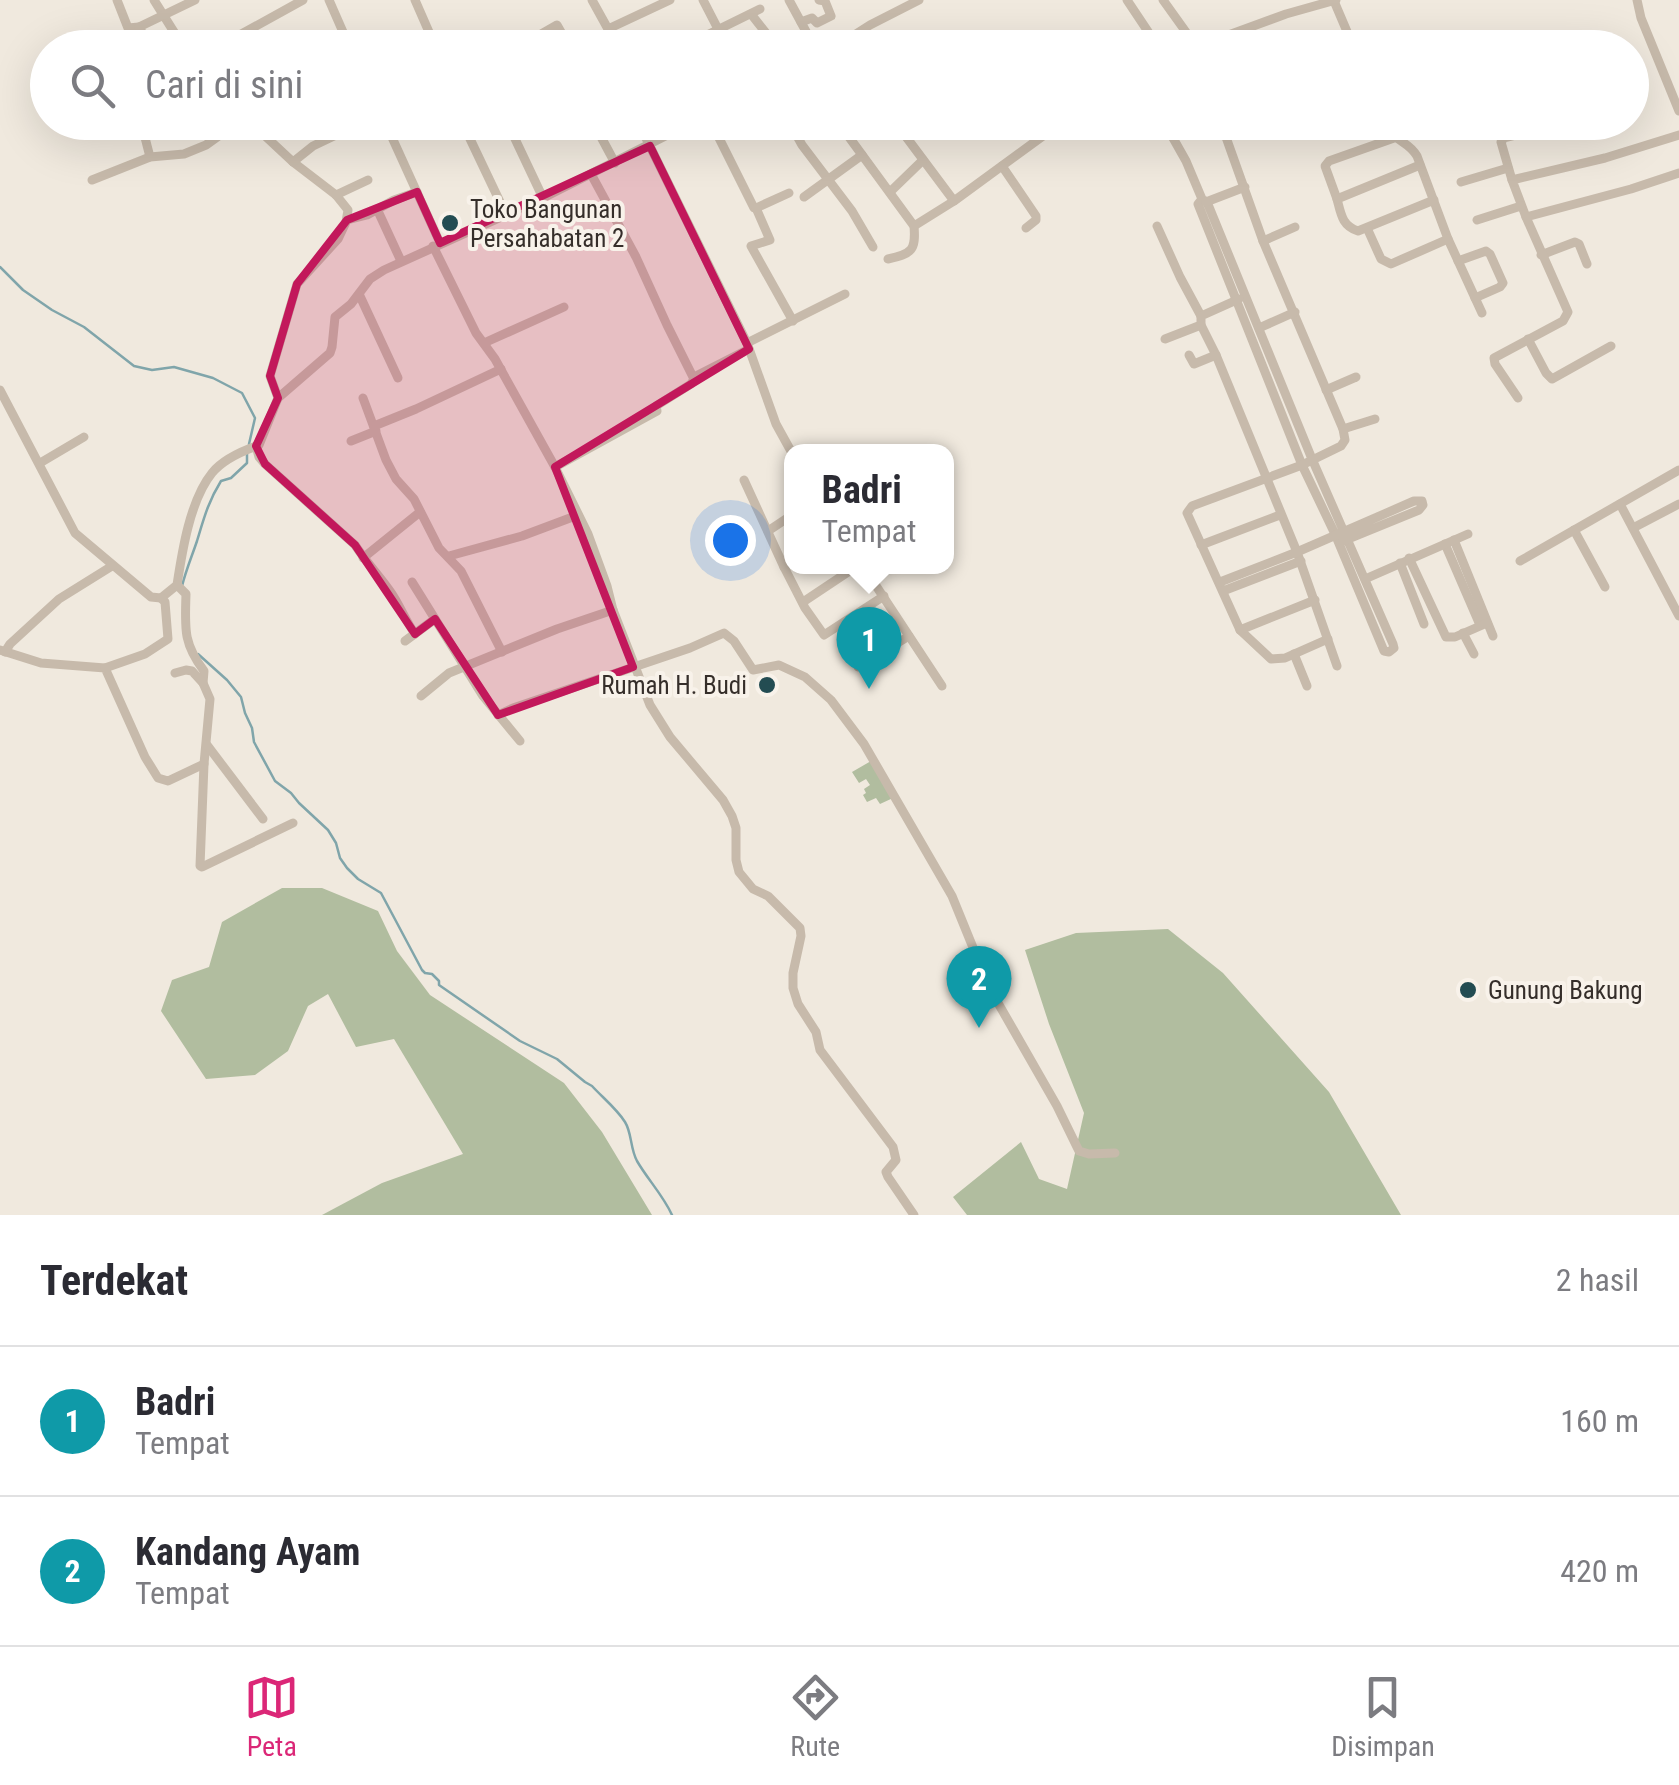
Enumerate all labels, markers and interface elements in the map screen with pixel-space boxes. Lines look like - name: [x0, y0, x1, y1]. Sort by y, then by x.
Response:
- search box: [30, 30, 1649, 140]
- icon: search: [65, 58, 120, 113]
- text: Cari di sini: [145, 63, 303, 107]
- place label: Toko Bangunan Persahabatan 2: [470, 195, 624, 253]
- marker: Toko Bangunan Persahabatan 2: [439, 212, 461, 234]
- popup: [784, 444, 954, 574]
- text: Badri: [822, 468, 902, 512]
- text: Tempat: [822, 512, 916, 550]
- your location: [705, 515, 756, 566]
- pin: 1: [836, 606, 902, 689]
- place label: Rumah H. Budi: [601, 671, 747, 700]
- marker: Rumah H. Budi: [756, 674, 778, 696]
- pin: 2: [946, 946, 1012, 1028]
- place label: Gunung Bakung: [1488, 976, 1643, 1005]
- marker: Gunung Bakung: [1457, 979, 1479, 1001]
- text: Terdekat: [40, 1256, 188, 1305]
- text: 2 hasil: [1556, 1261, 1639, 1299]
- text: Badri: [135, 1380, 215, 1424]
- text: 1: [64, 1402, 81, 1440]
- text: 160 m: [1560, 1402, 1639, 1440]
- text: Tempat: [135, 1424, 230, 1462]
- text: Kandang Ayam: [135, 1530, 360, 1574]
- text: 2: [64, 1552, 81, 1590]
- text: 420 m: [1560, 1552, 1639, 1590]
- text: Tempat: [135, 1574, 230, 1612]
- tab: Peta: [244, 1670, 299, 1763]
- tab: Rute: [788, 1670, 843, 1763]
- tab: Disimpan: [1331, 1670, 1435, 1763]

